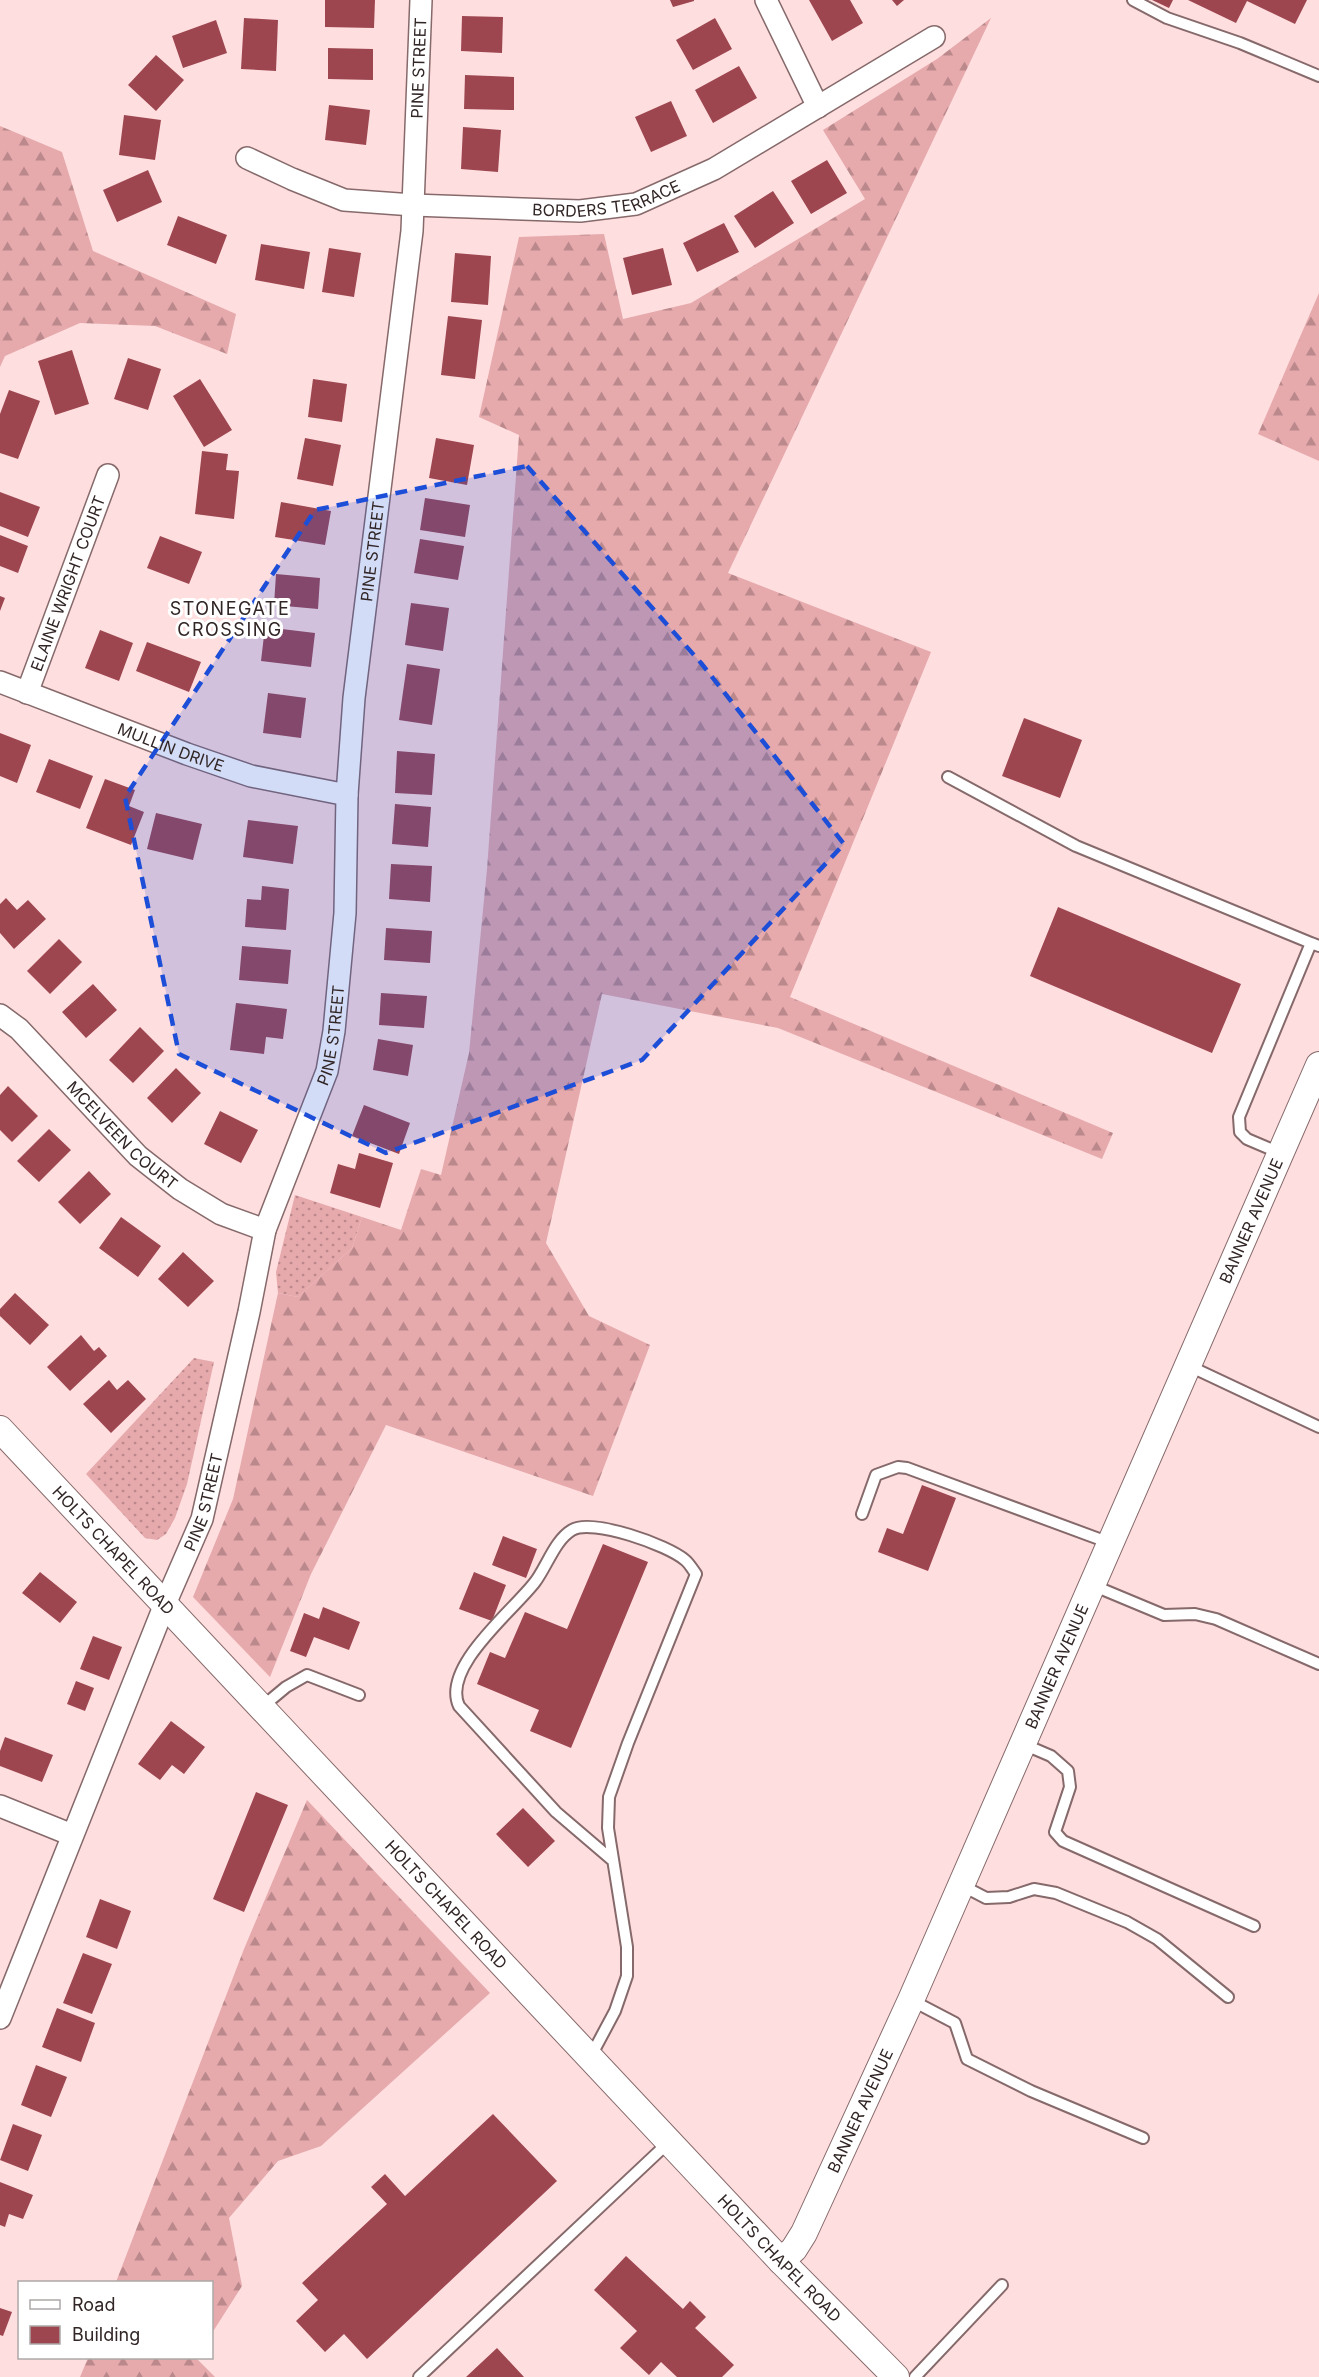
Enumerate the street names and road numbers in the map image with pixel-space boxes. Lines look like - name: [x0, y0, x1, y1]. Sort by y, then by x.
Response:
- street label: PINE STREET: [406, 17, 430, 119]
- street label: BORDERS TERRACE: [532, 175, 683, 221]
- street label: ELAINE WRIGHT COURT: [26, 493, 109, 674]
- street label: PINE STREET: [356, 500, 388, 603]
- street label: MULLIN DRIVE: [115, 718, 227, 776]
- street label: PINE STREET: [312, 984, 348, 1088]
- street label: MCELVEEN COURT: [63, 1077, 182, 1193]
- street label: BANNER AVENUE: [1215, 1155, 1287, 1286]
- street label: PINE STREET: [179, 1451, 227, 1554]
- street label: HOLTS CHAPEL ROAD: [48, 1481, 179, 1619]
- street label: BANNER AVENUE: [1021, 1601, 1093, 1732]
- street label: HOLTS CHAPEL ROAD: [381, 1836, 511, 1973]
- street label: BANNER AVENUE: [823, 2046, 897, 2176]
- street label: HOLTS CHAPEL ROAD: [714, 2190, 846, 2326]

